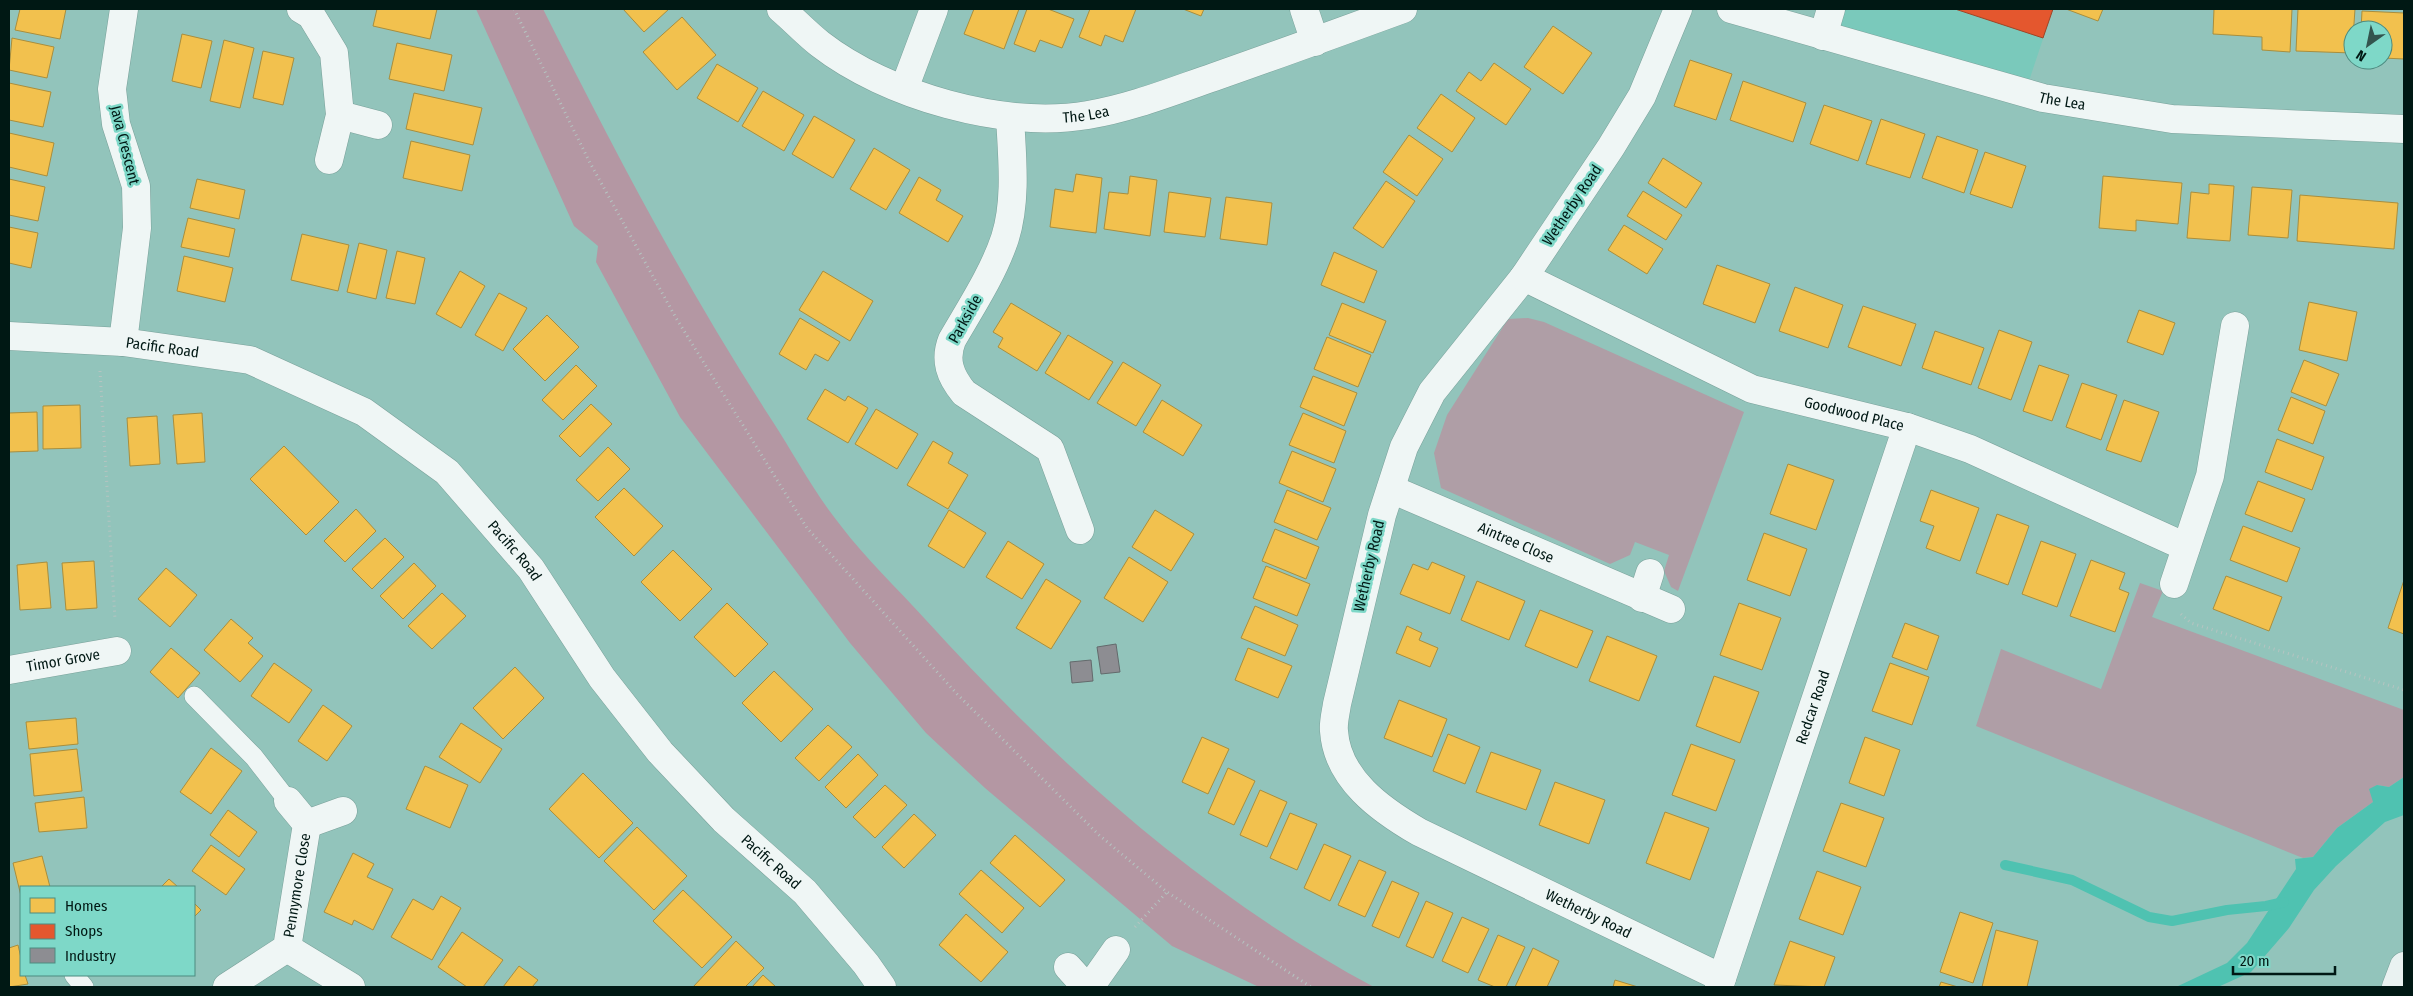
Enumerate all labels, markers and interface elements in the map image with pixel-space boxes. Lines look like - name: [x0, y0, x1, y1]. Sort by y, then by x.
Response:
- north arrow: [2343, 20, 2393, 70]
- text: N: [2353, 46, 2369, 65]
- street label: The Lea: [2037, 88, 2087, 114]
- street label: The Lea: [1062, 102, 1111, 127]
- street label: Java Crescent: [106, 104, 144, 187]
- street label: Wetherby Road: [1538, 161, 1606, 249]
- street label: Parkside: [944, 292, 986, 346]
- street label: Pacific Road: [125, 334, 200, 362]
- street label: Goodwood Place: [1802, 393, 1906, 435]
- street label: Pacific Road: [484, 517, 545, 584]
- street label: Aintree Close: [1475, 518, 1557, 567]
- street label: Wetherby Road: [1350, 519, 1388, 613]
- street label: Timor Grove: [25, 645, 101, 676]
- street label: Redcar Road: [1792, 668, 1834, 747]
- street label: Pacific Road: [738, 831, 805, 893]
- street label: Pennymore Close: [280, 832, 314, 939]
- street label: Wetherby Road: [1543, 885, 1634, 942]
- legend: [20, 886, 195, 976]
- text: Homes: [65, 897, 107, 915]
- text: Shops: [65, 922, 103, 940]
- scale bar: [2233, 944, 2336, 976]
- text: Industry: [65, 947, 116, 965]
- text: 20 m: [2240, 952, 2270, 970]

